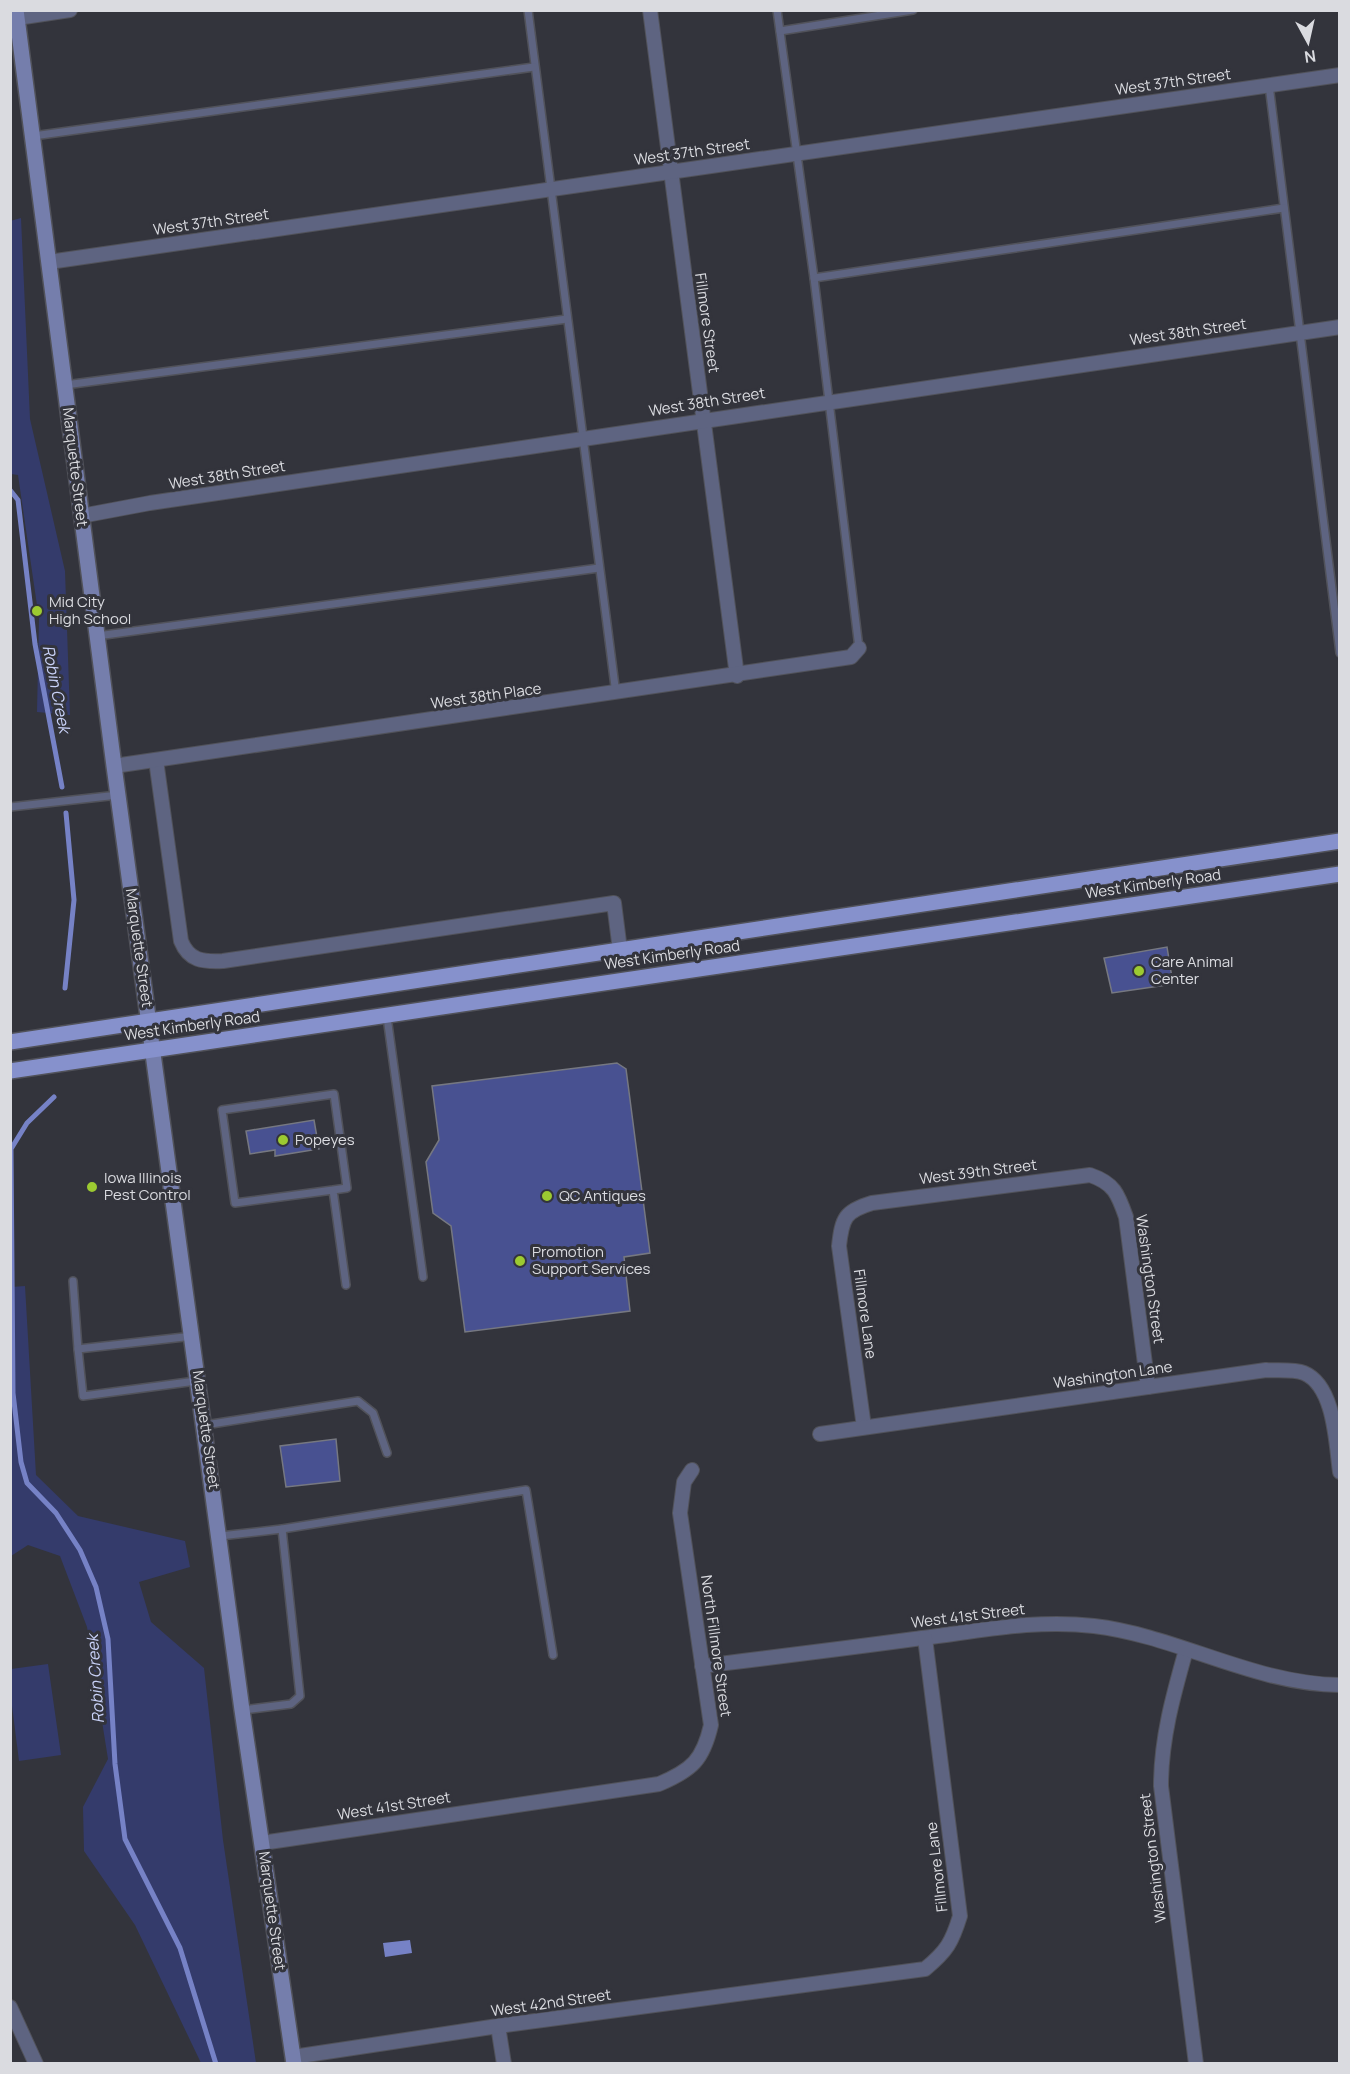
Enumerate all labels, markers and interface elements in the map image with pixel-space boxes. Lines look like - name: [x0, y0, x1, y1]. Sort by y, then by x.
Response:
- north arrow: [1278, 12, 1338, 72]
- text: N: [1303, 45, 1317, 69]
- street label: West 37th Street: [1114, 63, 1232, 100]
- street label: West 37th Street: [633, 133, 751, 170]
- street label: West 37th Street: [152, 203, 270, 240]
- street label: Fillmore Street: [690, 272, 725, 374]
- street label: West 38th Street: [1128, 313, 1248, 350]
- street label: West 38th Street: [647, 382, 767, 421]
- street label: Marquette Street: [58, 406, 93, 528]
- street label: West 38th Street: [167, 455, 287, 494]
- place label: Mid City High School: [49, 591, 131, 629]
- marker: Mid City High School: [30, 604, 44, 618]
- water label: Robin Creek: [38, 643, 77, 737]
- street label: West 38th Place: [429, 677, 543, 714]
- street label: West Kimberly Road: [1084, 864, 1222, 903]
- street label: Marquette Street: [121, 887, 158, 1009]
- street label: West Kimberly Road: [603, 935, 741, 974]
- place label: Care Animal Center: [1151, 951, 1234, 989]
- marker: Care Animal Center: [1132, 964, 1146, 978]
- street label: West Kimberly Road: [123, 1006, 261, 1045]
- place label: Popeyes: [295, 1129, 355, 1150]
- marker: Popeyes: [276, 1133, 290, 1147]
- street label: West 39th Street: [918, 1154, 1038, 1189]
- place label: Iowa Illinois Pest Control: [104, 1167, 191, 1205]
- marker: Iowa Illinois Pest Control: [85, 1180, 99, 1194]
- place label: QC Antiques: [559, 1185, 646, 1206]
- marker: QC Antiques: [540, 1189, 554, 1203]
- street label: Washington Street: [1131, 1213, 1170, 1345]
- place label: Promotion Support Services: [532, 1241, 651, 1279]
- marker: Promotion Support Services: [513, 1254, 527, 1268]
- street label: Fillmore Lane: [849, 1268, 882, 1360]
- street label: Washington Lane: [1052, 1356, 1174, 1393]
- street label: Marquette Street: [188, 1369, 225, 1491]
- street label: North Fillmore Street: [696, 1574, 737, 1718]
- street label: West 41st Street: [910, 1598, 1026, 1633]
- water label: Robin Creek: [81, 1632, 109, 1724]
- street label: West 41st Street: [336, 1786, 452, 1825]
- street label: Washington Street: [1134, 1792, 1171, 1924]
- street label: Fillmore Lane: [921, 1821, 952, 1913]
- street label: Marquette Street: [254, 1850, 291, 1972]
- street label: West 42nd Street: [490, 1984, 612, 2021]

